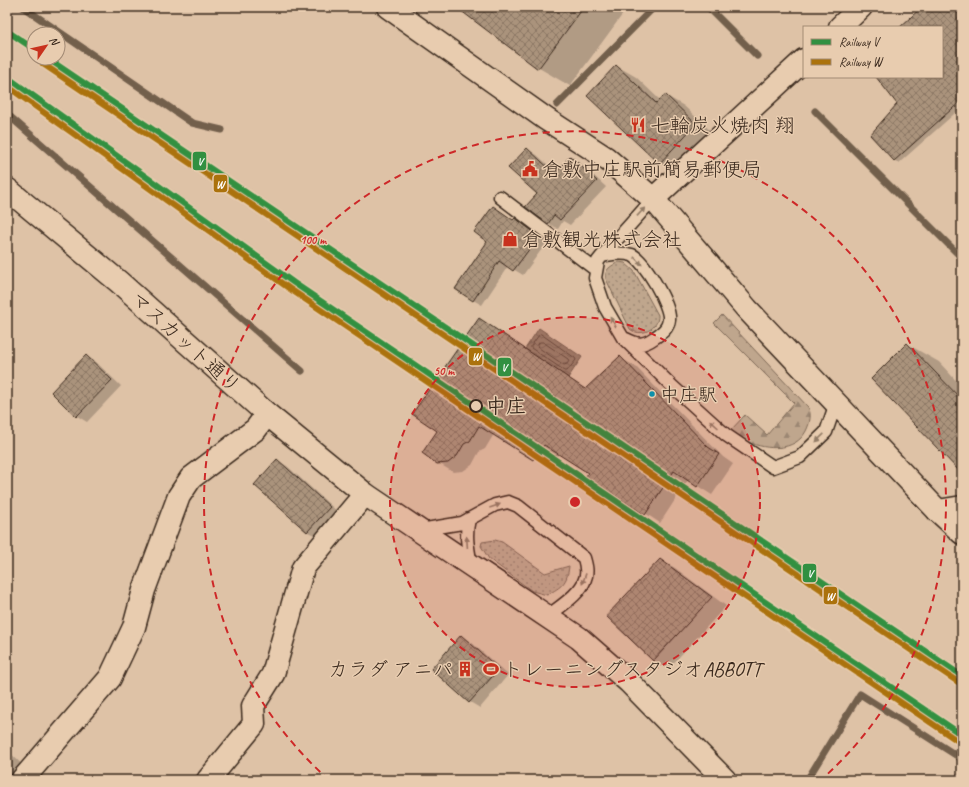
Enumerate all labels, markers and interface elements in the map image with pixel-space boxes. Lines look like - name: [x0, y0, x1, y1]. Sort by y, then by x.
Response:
- north arrow: [26, 26, 66, 66]
- legend: [803, 26, 943, 78]
- text: N: [47, 34, 63, 49]
- text: Railway V: [839, 34, 881, 50]
- text: Railway W: [839, 54, 884, 70]
- place label: 七輪炭火焼肉 翔: [650, 113, 795, 138]
- restaurant icon: 七輪炭火焼肉 翔: [629, 116, 647, 134]
- line badge: V: [192, 151, 207, 171]
- text: V: [197, 154, 205, 168]
- place label: 倉敷中庄駅前簡易郵便局: [542, 157, 762, 182]
- public building icon: 倉敷中庄駅前簡易郵便局: [521, 160, 539, 178]
- line badge: W: [213, 174, 228, 193]
- text: W: [216, 177, 226, 191]
- one-way arrow: [636, 207, 645, 217]
- place label: 倉敷観光株式会社: [522, 227, 682, 252]
- shop icon: 倉敷観光株式会社: [501, 230, 519, 248]
- text: 100 m: [300, 232, 327, 248]
- one-way arrow: [633, 256, 643, 266]
- street label: マスカット通り: [125, 286, 246, 399]
- one-way arrow: [610, 316, 617, 328]
- line badge: W: [468, 347, 483, 366]
- text: W: [472, 349, 482, 363]
- line badge: V: [497, 357, 512, 377]
- text: V: [501, 360, 509, 374]
- text: 50 m: [434, 363, 455, 379]
- place label: 中庄駅: [660, 383, 717, 407]
- marker: 中庄駅: [647, 389, 657, 399]
- place label: 中庄: [486, 394, 526, 419]
- marker: 中庄: [469, 399, 483, 413]
- one-way arrow: [709, 419, 719, 429]
- one-way arrow: [815, 433, 825, 442]
- centre of rings: [568, 495, 582, 509]
- one-way arrow: [490, 503, 502, 509]
- one-way arrow: [464, 536, 471, 548]
- line badge: V: [802, 563, 817, 583]
- text: V: [807, 566, 815, 580]
- one-way arrow: [581, 574, 587, 586]
- line badge: W: [823, 586, 838, 605]
- text: W: [826, 589, 836, 603]
- place label: カラダ アニパ: [328, 657, 453, 682]
- place label: トレーニングスタジオABBOTT: [503, 657, 765, 682]
- building icon: カラダ アニパ: [456, 660, 474, 678]
- sports icon: トレーニングスタジオABBOTT: [482, 660, 500, 678]

